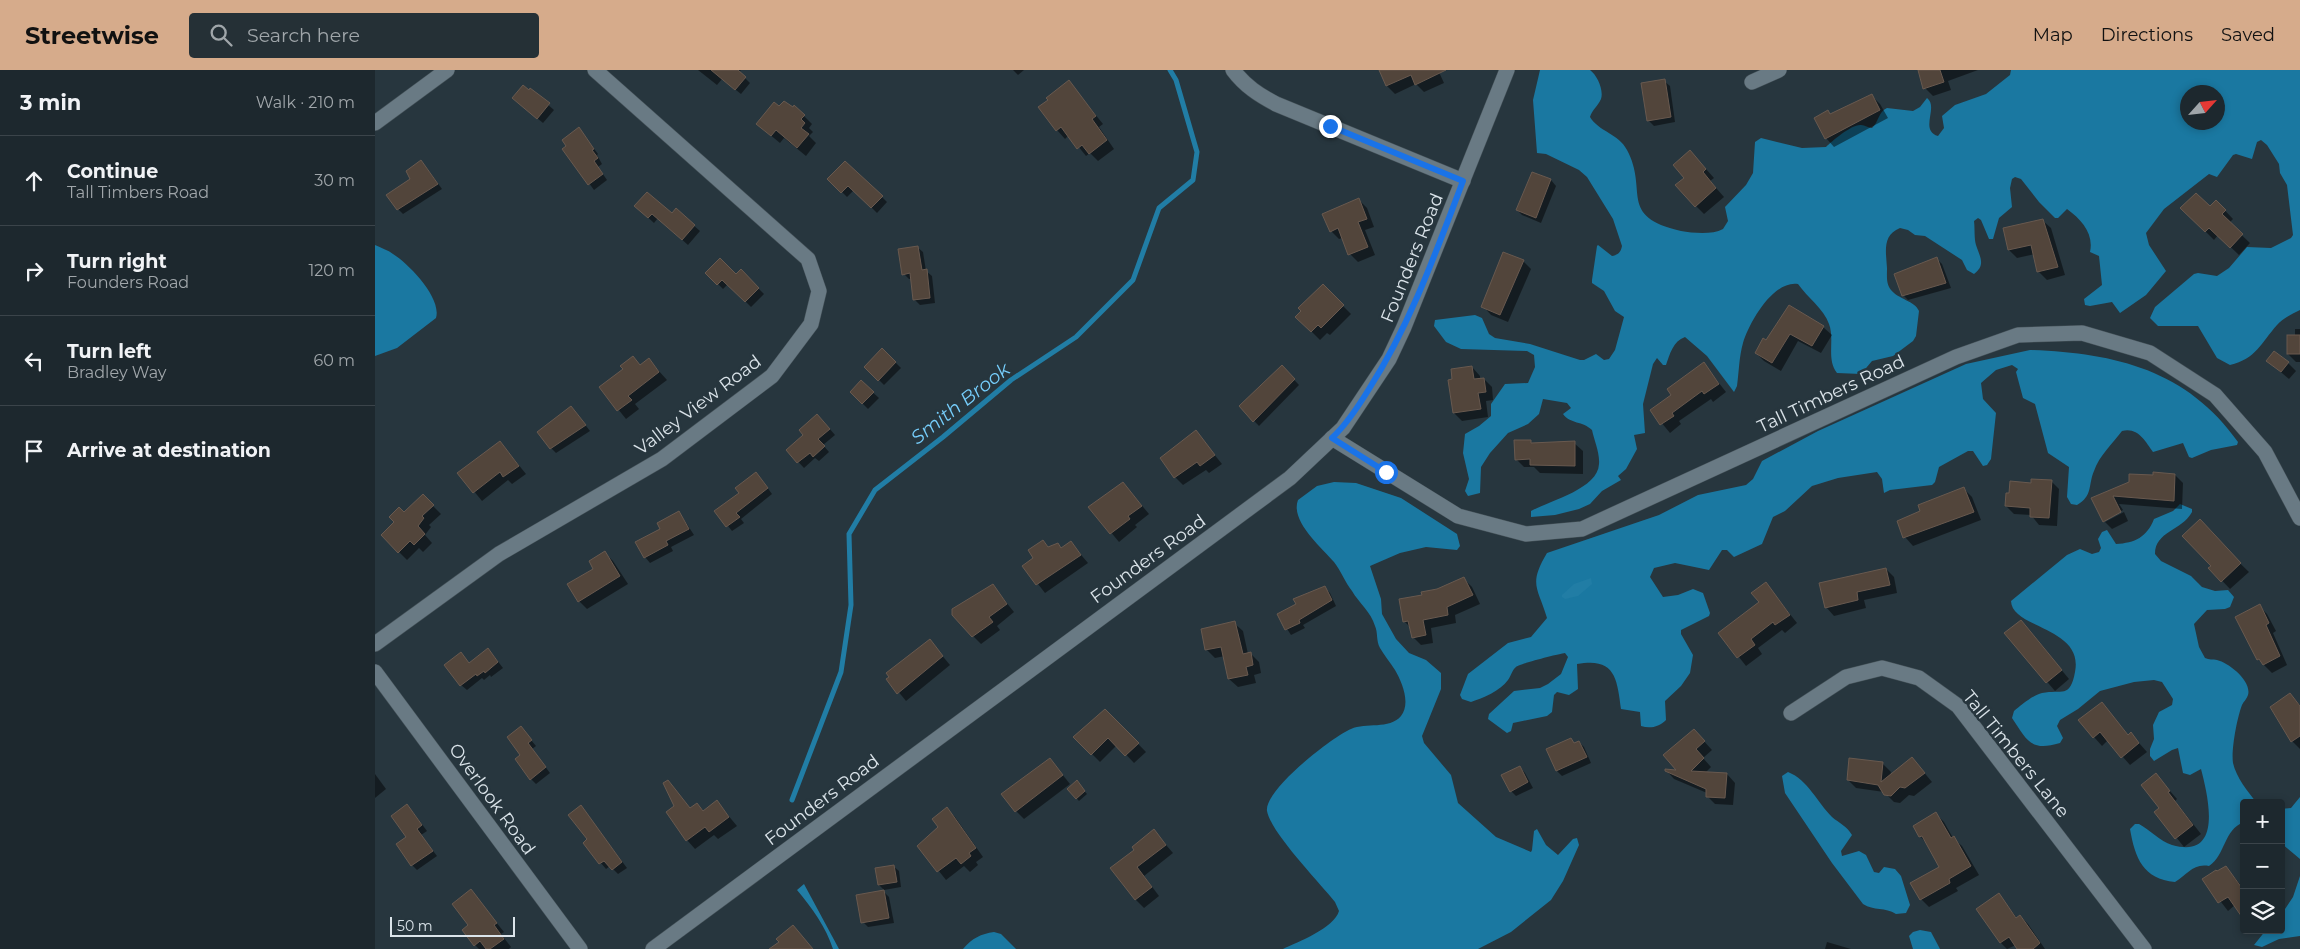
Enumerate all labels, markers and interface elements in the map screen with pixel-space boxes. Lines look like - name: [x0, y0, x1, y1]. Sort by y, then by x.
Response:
- search box: [189, 13, 539, 58]
- text: Streetwise: [25, 21, 159, 50]
- icon: search: [207, 21, 235, 49]
- text: Search here: [247, 24, 360, 47]
- text: Map: [2033, 24, 2073, 46]
- text: Directions: [2101, 24, 2193, 46]
- text: Saved: [2221, 24, 2275, 46]
- north arrow: [2180, 85, 2225, 130]
- text: 3 min: [20, 90, 81, 115]
- text: Walk · 210 m: [256, 93, 355, 112]
- route end: [1319, 115, 1342, 138]
- text: Continue: [67, 160, 158, 183]
- icon: ahead: [20, 167, 48, 195]
- text: 30 m: [314, 171, 355, 190]
- text: Tall Timbers Road: [67, 183, 209, 202]
- street label: Founders Road: [1376, 190, 1448, 326]
- text: Turn right: [67, 250, 167, 273]
- icon: right: [20, 257, 48, 285]
- text: 120 m: [308, 261, 355, 280]
- text: Founders Road: [67, 273, 189, 292]
- text: Turn left: [67, 340, 152, 363]
- icon: left: [20, 347, 48, 375]
- street label: Valley View Road: [630, 350, 766, 460]
- street label: Tall Timbers Road: [1754, 350, 1908, 438]
- text: 60 m: [313, 351, 355, 370]
- water label: Smith Brook: [906, 357, 1015, 449]
- text: Bradley Way: [67, 363, 167, 382]
- icon: arrive: [20, 437, 48, 465]
- text: Arrive at destination: [67, 439, 271, 462]
- route start: [1375, 461, 1398, 484]
- street label: Founders Road: [1086, 510, 1210, 608]
- street label: Tall Timbers Lane: [1958, 686, 2074, 822]
- street label: Overlook Road: [444, 739, 540, 859]
- street label: Founders Road: [760, 750, 884, 850]
- map controls: [2240, 799, 2285, 934]
- button: +: [2240, 799, 2285, 844]
- button: −: [2240, 844, 2285, 889]
- button: layers: [2240, 889, 2285, 934]
- scale bar: [390, 914, 515, 937]
- text: 50 m: [397, 917, 433, 935]

